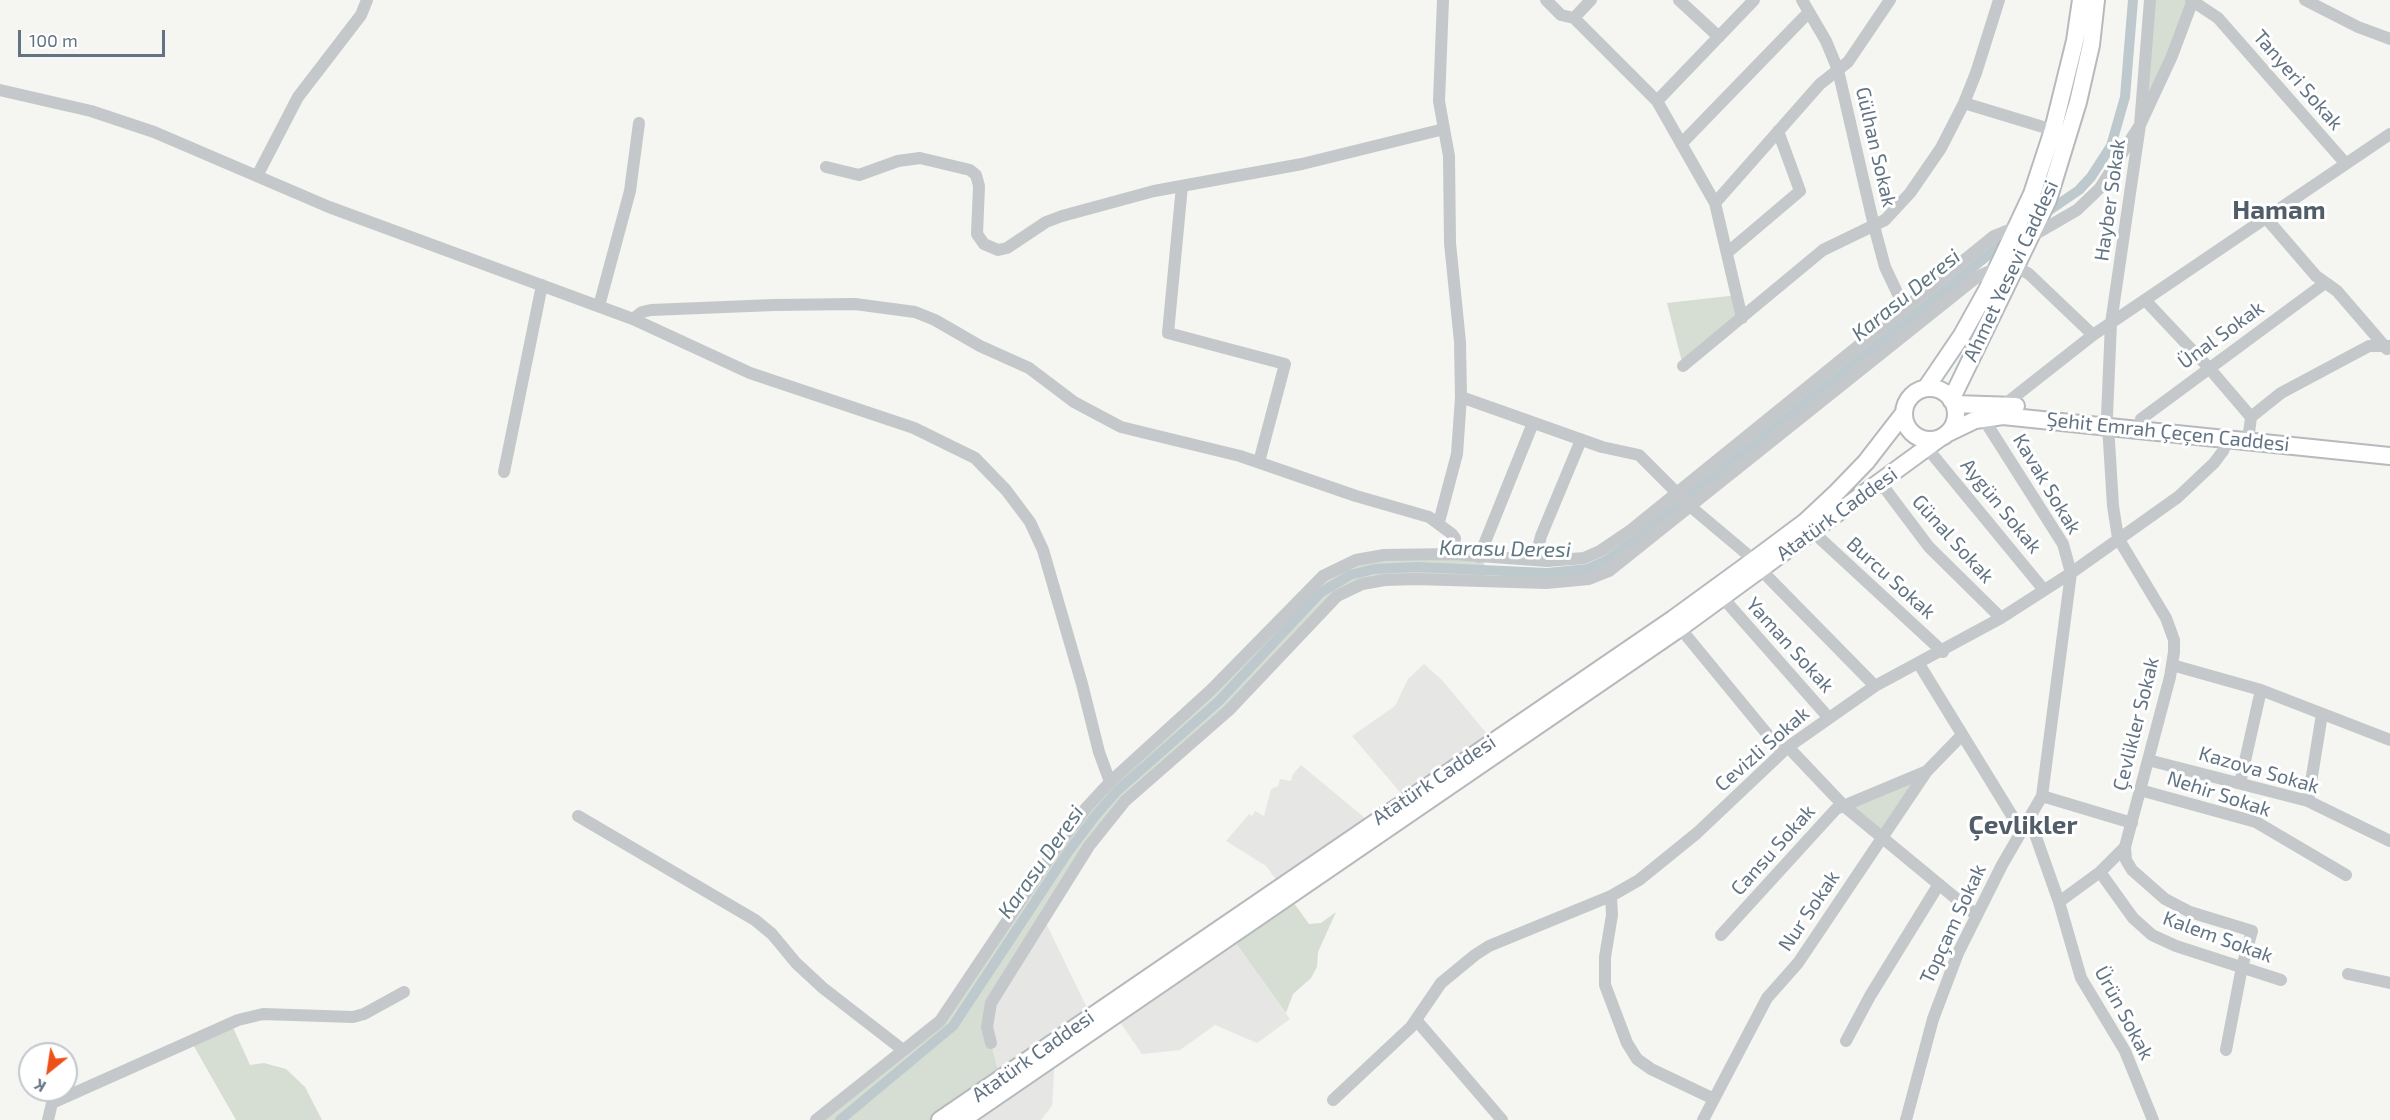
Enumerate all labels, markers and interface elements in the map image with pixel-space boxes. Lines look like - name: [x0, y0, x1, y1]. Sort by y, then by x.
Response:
- scale bar: [21, 18, 168, 56]
- street label: Tanyeri Sokak: [2248, 25, 2348, 135]
- text: 100 m: [29, 29, 78, 51]
- street label: Gülhan Sokak: [1851, 85, 1901, 209]
- street label: Hayber Sokak: [2090, 137, 2130, 263]
- street label: Ahmet Yesevi Caddesi: [1958, 177, 2064, 365]
- district label: Hamam: [2232, 194, 2326, 226]
- water label: Karasu Deresi: [1847, 244, 1965, 346]
- street label: Ünal Sokak: [2173, 296, 2269, 374]
- street label: Şehit Emrah Çeçen Caddesi: [2045, 407, 2291, 457]
- street label: Kavak Sokak: [2008, 429, 2086, 539]
- street label: Aygün Sokak: [1955, 454, 2047, 558]
- street label: Atatürk Caddesi: [1772, 462, 1902, 566]
- street label: Günal Sokak: [1907, 490, 1999, 588]
- street label: Burcu Sokak: [1842, 532, 1940, 624]
- water label: Karasu Deresi: [1439, 535, 1571, 563]
- street label: Yaman Sokak: [1741, 592, 1839, 698]
- street label: Çevlikler Sokak: [2108, 655, 2164, 793]
- street label: Cevizli Sokak: [1710, 702, 1814, 796]
- street label: Atatürk Caddesi: [1368, 730, 1500, 830]
- street label: Kazova Sokak: [2196, 741, 2322, 799]
- street label: Nehir Sokak: [2164, 766, 2274, 822]
- street label: Cansu Sokak: [1726, 800, 1820, 900]
- water label: Karasu Deresi: [993, 801, 1089, 923]
- district label: Çevlikler: [1968, 809, 2078, 841]
- street label: Topçam Sokak: [1915, 860, 1991, 988]
- street label: Nur Sokak: [1773, 866, 1845, 956]
- street label: Kalem Sokak: [2160, 906, 2276, 968]
- street label: Ürün Sokak: [2089, 962, 2159, 1064]
- street label: Atatürk Caddesi: [967, 1005, 1099, 1107]
- north arrow: [18, 1042, 78, 1102]
- text: K: [31, 1076, 49, 1097]

